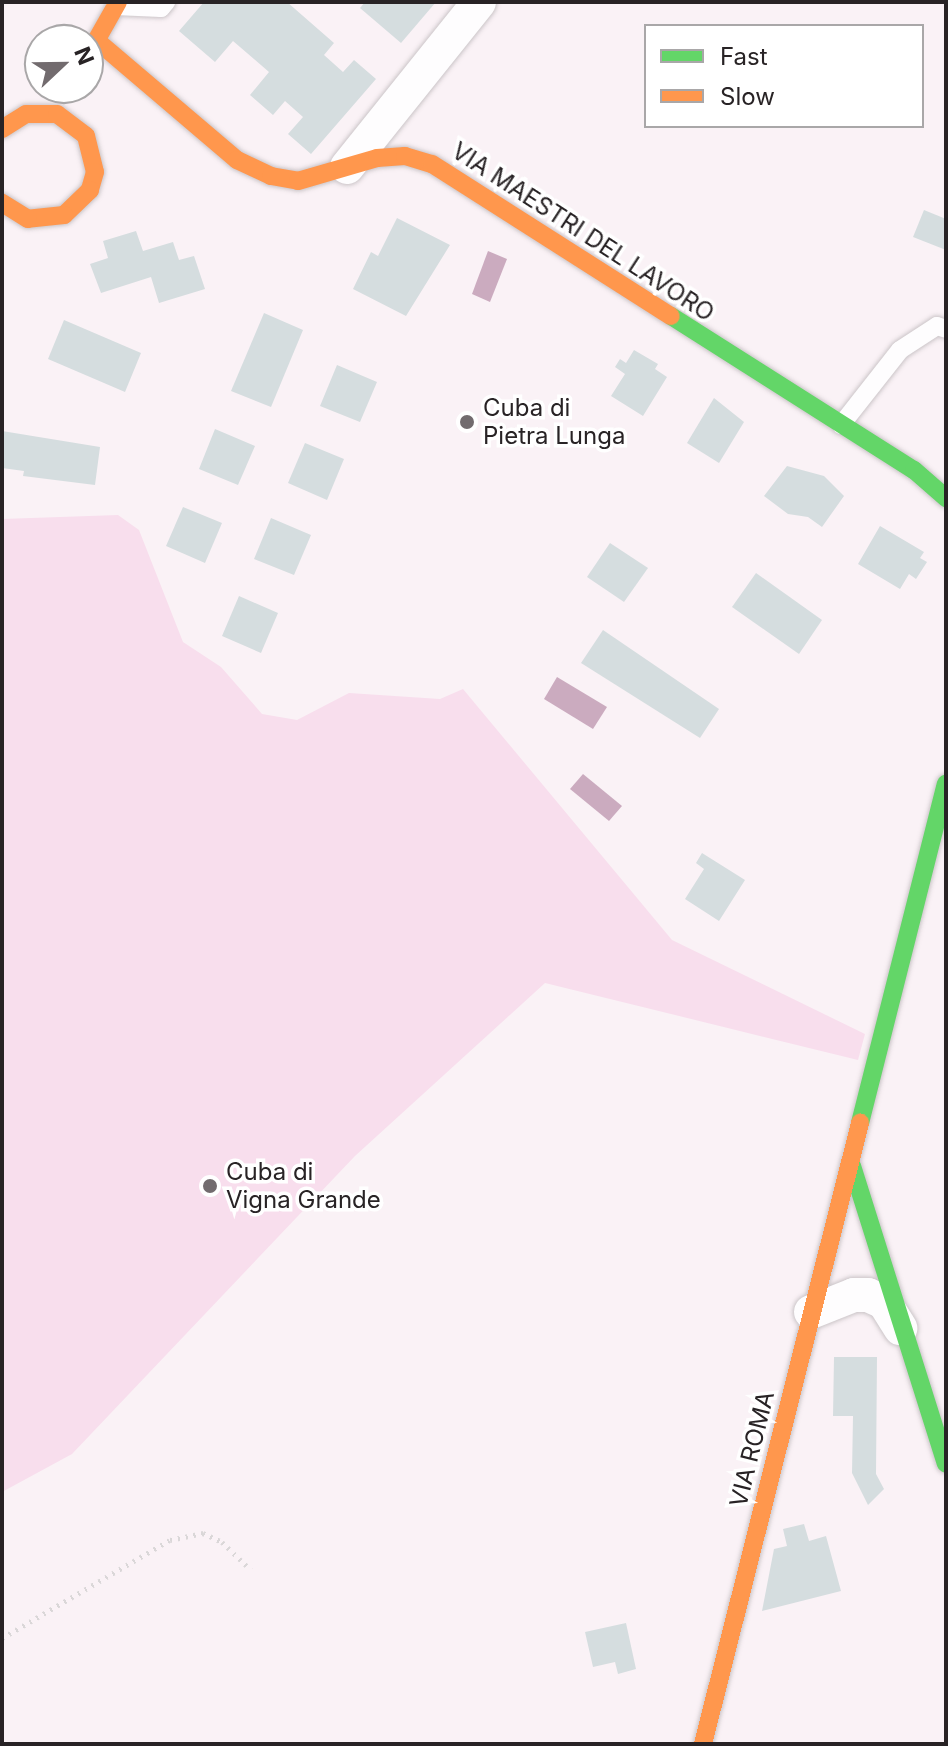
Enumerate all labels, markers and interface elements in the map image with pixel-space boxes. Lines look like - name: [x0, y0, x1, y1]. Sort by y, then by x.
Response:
- north arrow: [24, 24, 104, 104]
- legend: [644, 24, 924, 128]
- text: Fast: [720, 42, 768, 71]
- text: N: [69, 43, 100, 68]
- text: Slow: [720, 82, 775, 111]
- street label: VIA MAESTRI DEL LAVORO: [446, 136, 720, 328]
- place label: Cuba di Pietra Lunga: [483, 394, 625, 450]
- marker: Cuba di Pietra Lunga: [458, 413, 476, 431]
- place label: Cuba di Vigna Grande: [226, 1158, 381, 1214]
- marker: Cuba di Vigna Grande: [201, 1177, 219, 1195]
- street label: VIA ROMA: [724, 1388, 780, 1510]

